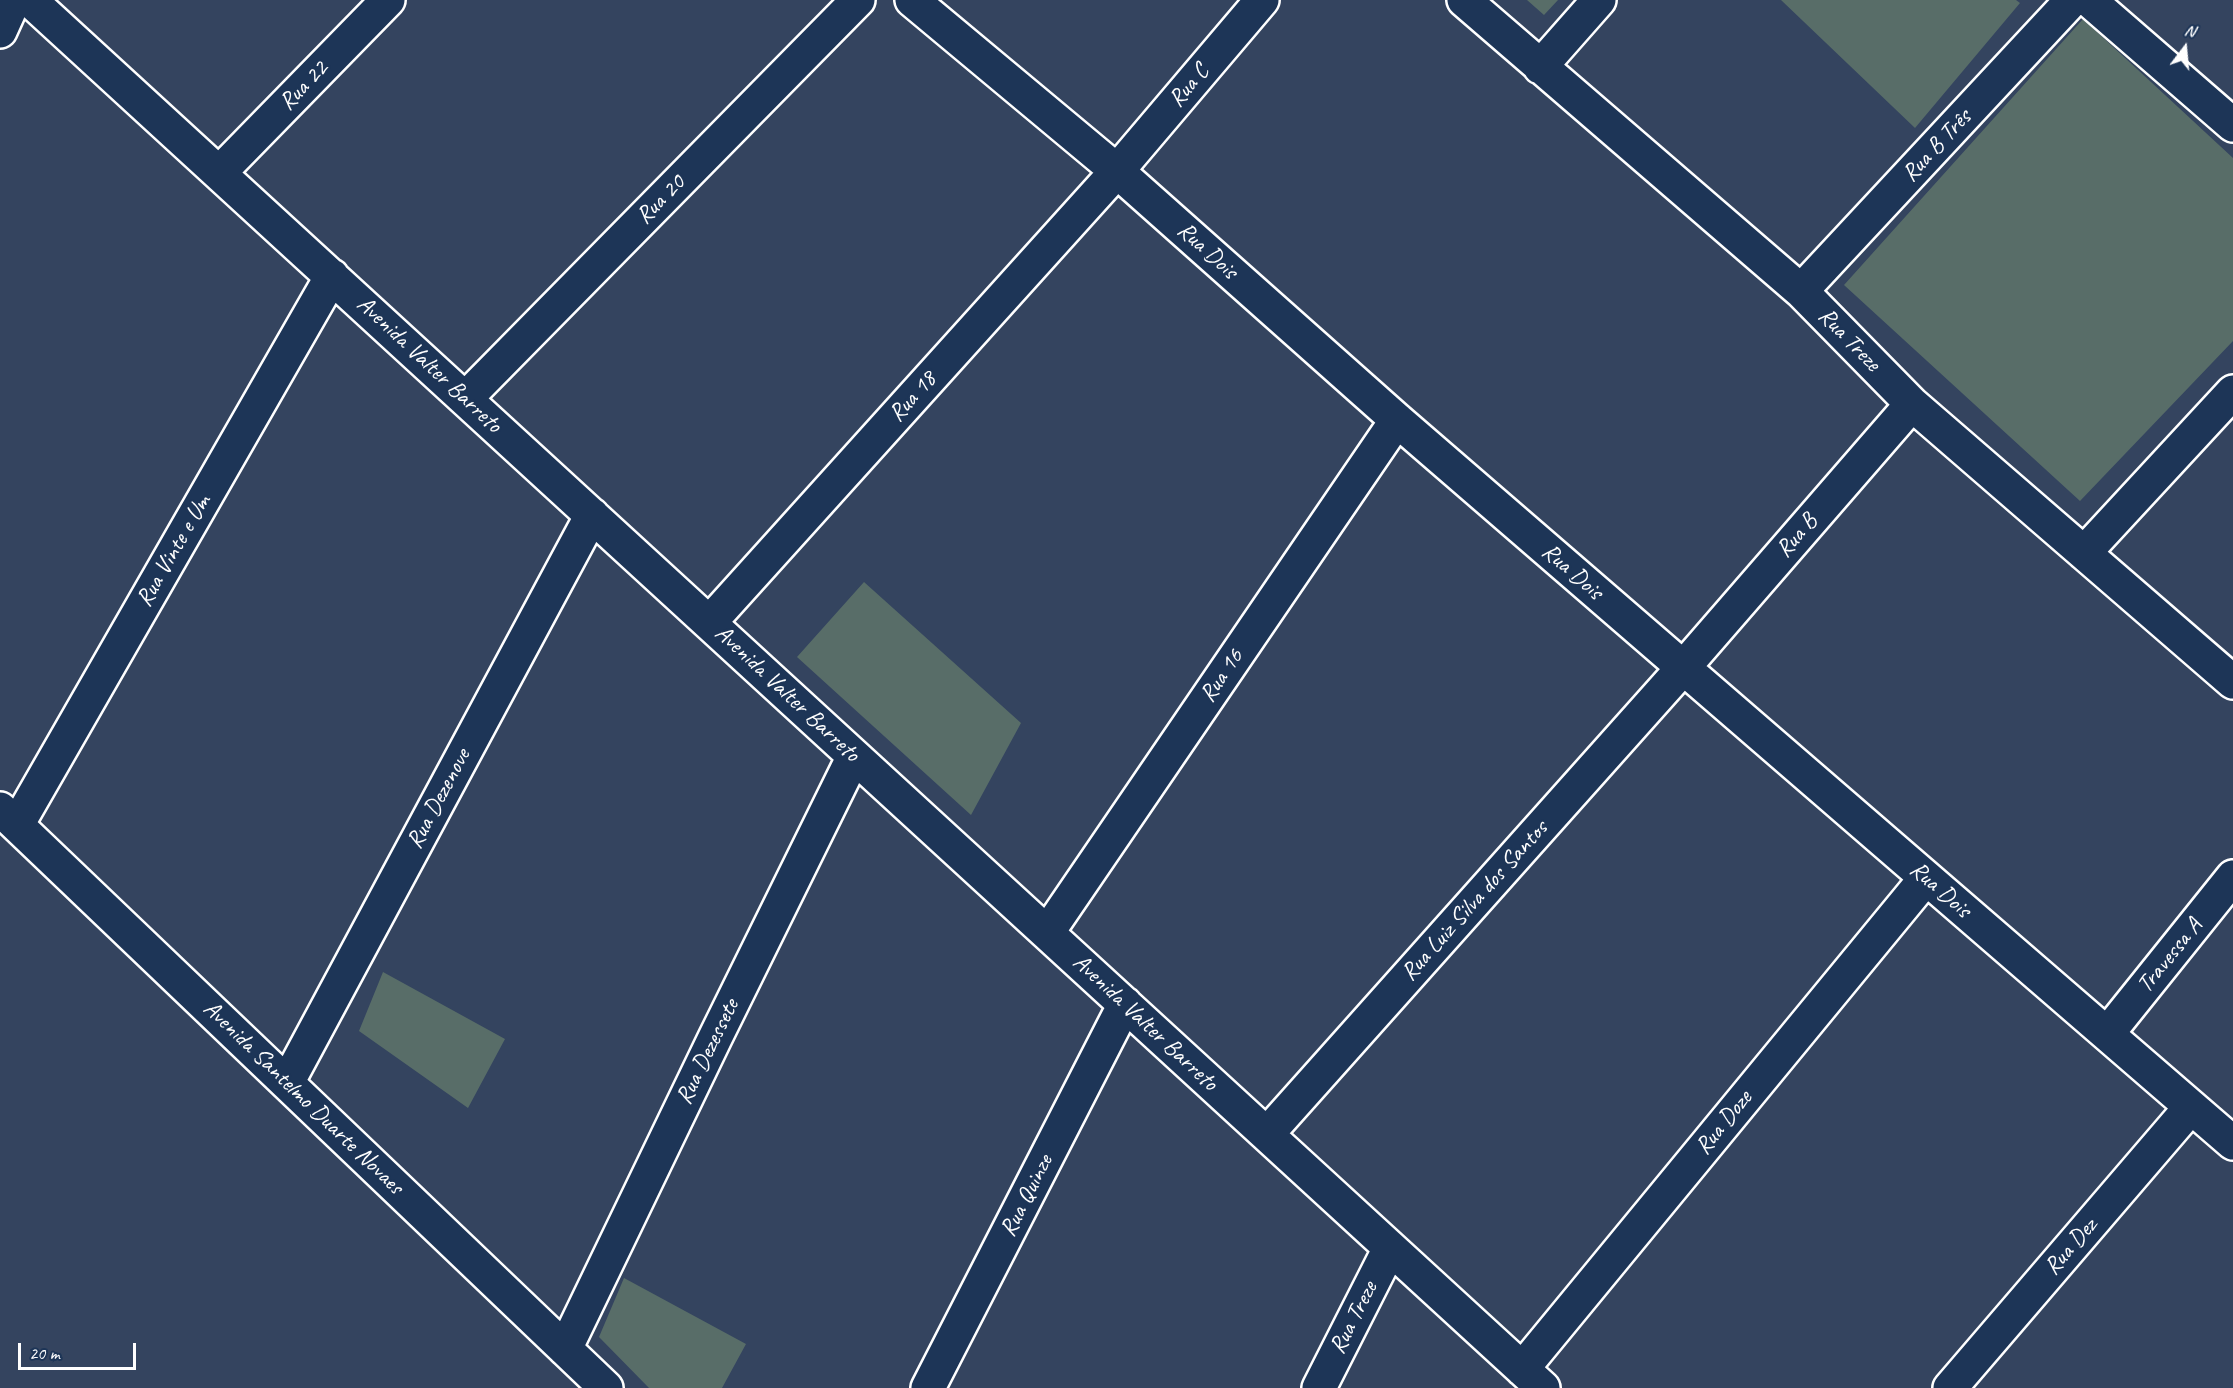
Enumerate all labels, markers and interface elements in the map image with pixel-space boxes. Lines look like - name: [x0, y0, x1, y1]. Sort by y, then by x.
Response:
- north arrow: [2155, 18, 2215, 78]
- text: N: [2182, 20, 2197, 42]
- street label: Rua 22: [273, 55, 335, 117]
- street label: Rua C: [1163, 58, 1215, 114]
- street label: Rua B Três: [1896, 104, 1978, 188]
- street label: Rua 20: [630, 169, 692, 231]
- street label: Rua Dois: [1171, 216, 1243, 286]
- street label: Avenida Valter Barreto: [351, 290, 507, 440]
- street label: Rua Treze: [1812, 302, 1886, 378]
- street label: Rua 18: [883, 366, 943, 428]
- street label: Rua Vinte e Um: [130, 490, 218, 612]
- street label: Rua B: [1770, 508, 1824, 564]
- street label: Rua Dois: [1535, 538, 1609, 606]
- street label: Avenida Valter Barreto: [709, 619, 865, 769]
- street label: Rua 16: [1194, 644, 1250, 708]
- street label: Rua Dezenove: [401, 744, 477, 854]
- street label: Rua Luiz Silva dos Santos: [1395, 815, 1555, 987]
- street label: Rua Dois: [1903, 856, 1977, 924]
- street label: Travessa A: [2131, 913, 2209, 999]
- street label: Avenida Valter Barreto: [1067, 948, 1223, 1098]
- street label: Avenida Santelmo Duarte Novaes: [197, 995, 409, 1201]
- street label: Rua Dezessete: [670, 995, 746, 1109]
- street label: Rua Doze: [1689, 1085, 1759, 1161]
- street label: Rua Quinze: [994, 1150, 1060, 1242]
- street label: Rua Dez: [2038, 1213, 2104, 1281]
- street label: Rua Treze: [1324, 1277, 1384, 1359]
- scale bar: [21, 1331, 140, 1369]
- text: 20 m: [29, 1342, 60, 1364]

